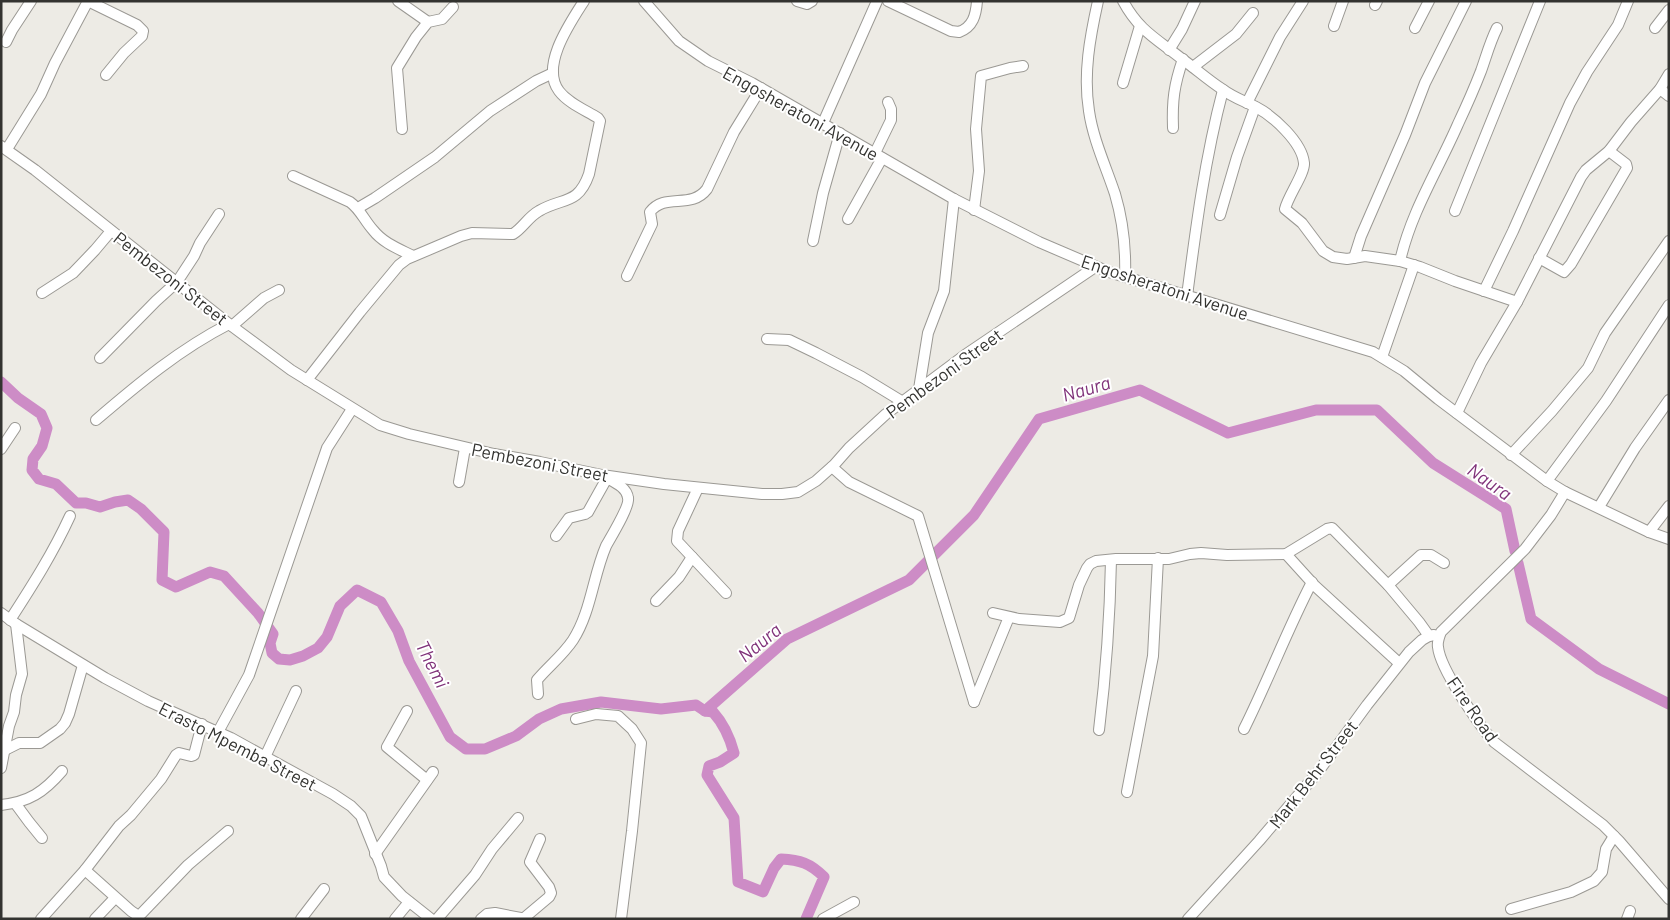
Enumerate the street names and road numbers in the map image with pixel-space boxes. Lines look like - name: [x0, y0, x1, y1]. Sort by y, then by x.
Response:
- street label: Engosheratoni Avenue: [719, 61, 883, 165]
- street label: Pembezoni Street: [109, 227, 233, 329]
- street label: Engosheratoni Avenue: [1079, 250, 1251, 324]
- street label: Pembezoni Street: [881, 323, 1007, 423]
- street label: Pembezoni Street: [470, 438, 610, 486]
- street label: Fire Road: [1443, 672, 1503, 746]
- street label: Erasto Mpemba Street: [156, 697, 320, 795]
- street label: Mark Behr Street: [1264, 716, 1362, 832]

